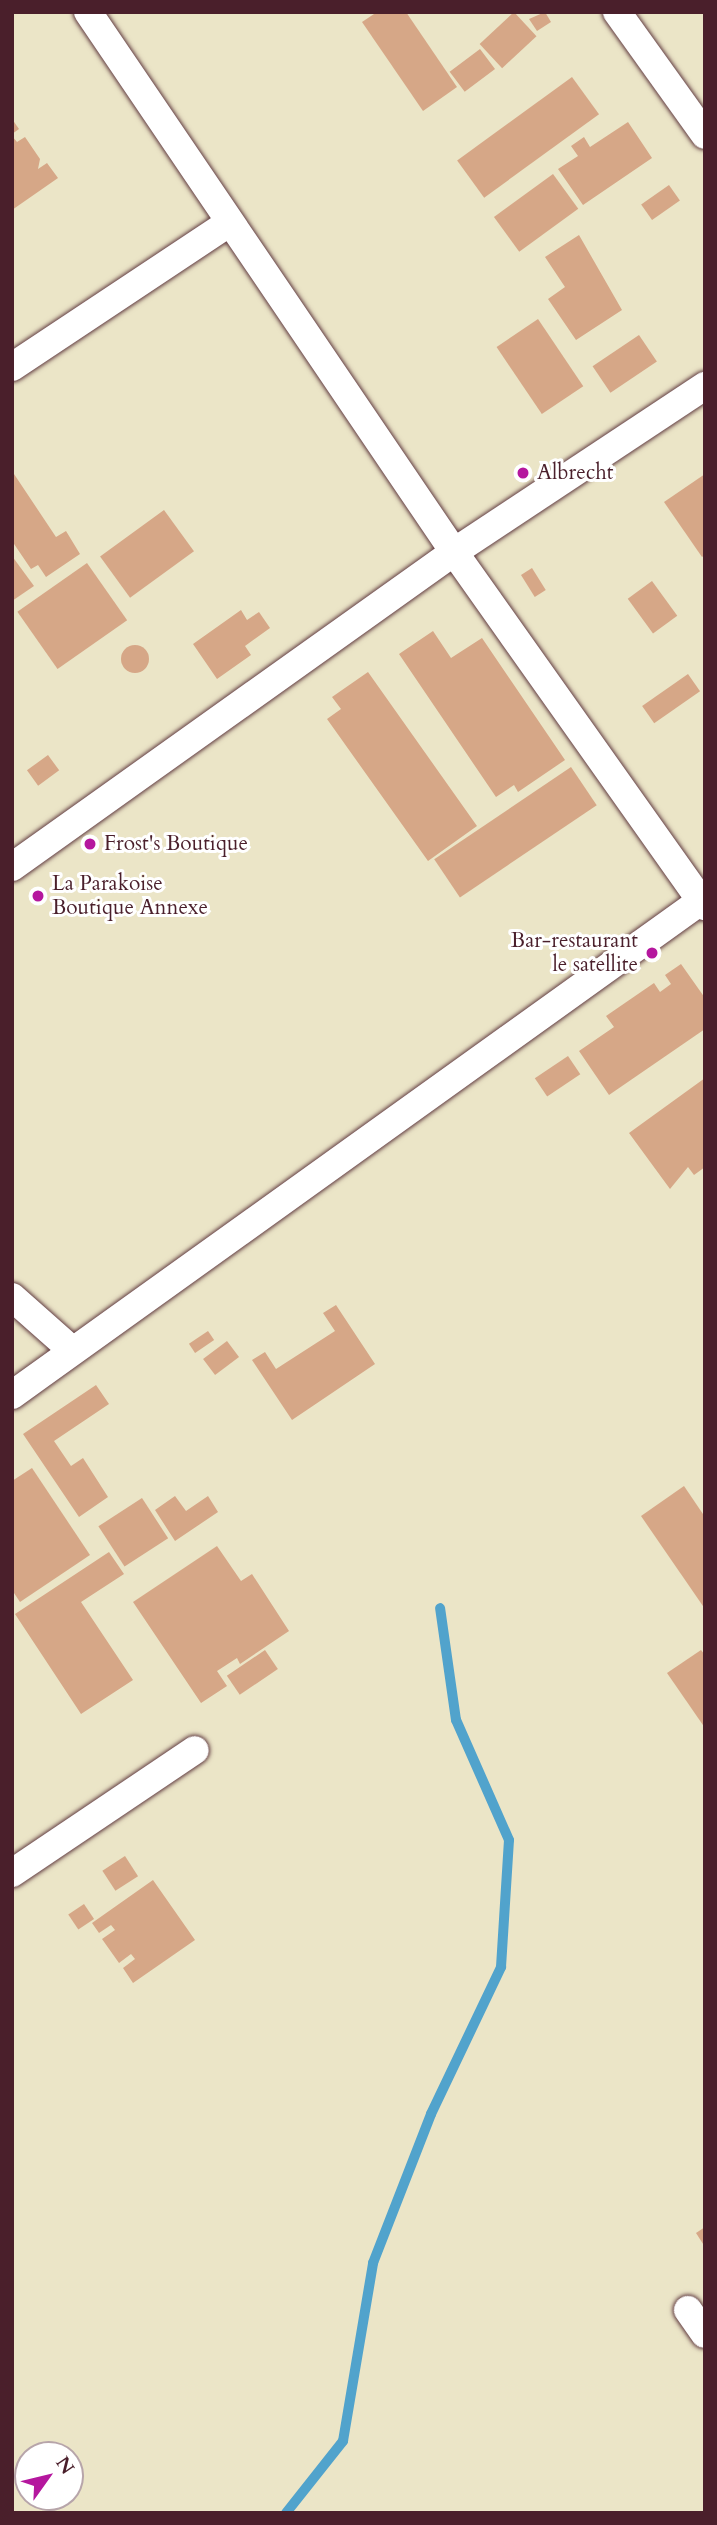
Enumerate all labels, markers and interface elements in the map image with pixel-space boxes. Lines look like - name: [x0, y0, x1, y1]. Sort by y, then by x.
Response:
- place label: Albrecht: [537, 460, 613, 486]
- marker: Albrecht: [515, 465, 531, 481]
- place label: Frost's Boutique: [104, 831, 248, 857]
- marker: Frost's Boutique: [82, 836, 98, 852]
- place label: La Parakoise Boutique Annexe: [52, 871, 208, 921]
- marker: La Parakoise Boutique Annexe: [30, 888, 46, 904]
- place label: Bar-restaurant le satellite: [511, 928, 638, 978]
- marker: Bar-restaurant le satellite: [644, 945, 660, 961]
- north arrow: [14, 2441, 84, 2511]
- text: N: [49, 2451, 80, 2479]

